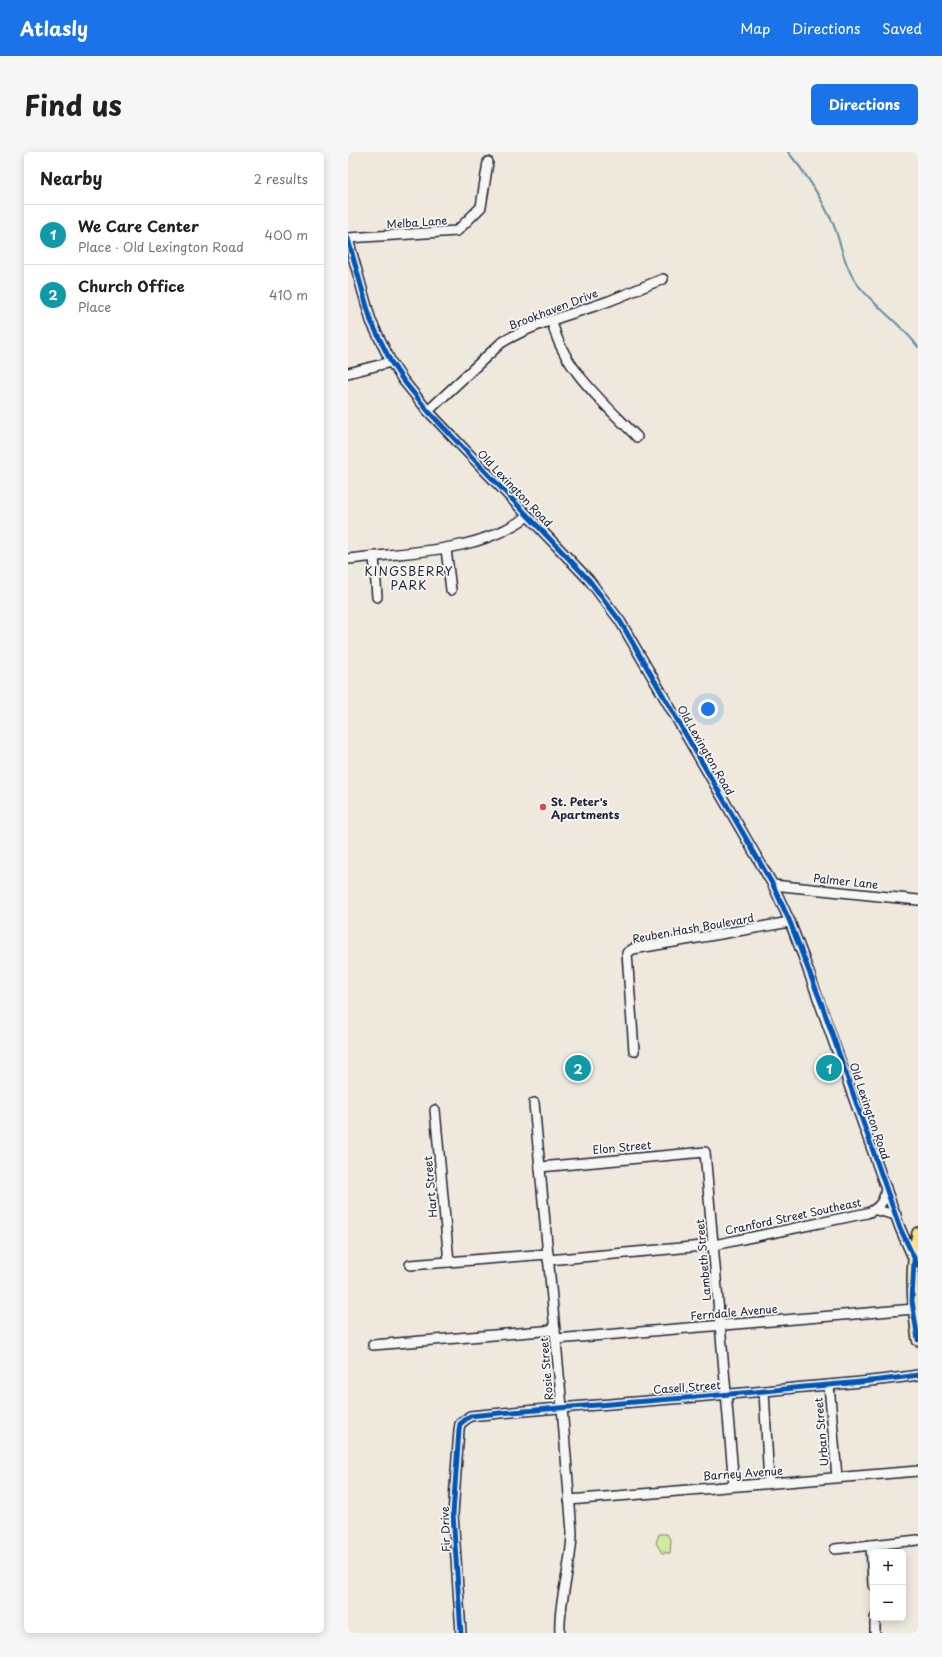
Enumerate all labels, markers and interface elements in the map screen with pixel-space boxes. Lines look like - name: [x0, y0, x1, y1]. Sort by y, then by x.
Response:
- text: Atlasly: [20, 14, 88, 42]
- text: Map: [740, 18, 770, 39]
- text: Directions: [792, 18, 860, 39]
- text: Saved: [882, 18, 922, 39]
- text: Find us: [24, 83, 122, 126]
- button: Directions: [811, 84, 918, 125]
- text: Nearby: [40, 165, 102, 191]
- text: 2 results: [254, 169, 308, 188]
- street label: Melba Lane: [386, 211, 448, 233]
- text: We Care Center: [78, 214, 199, 237]
- text: 1: [50, 225, 56, 244]
- text: 400 m: [265, 225, 308, 244]
- text: Place · Old Lexington Road: [78, 237, 244, 256]
- text: Church Office: [78, 274, 185, 297]
- street label: Brookhaven Drive: [506, 284, 600, 334]
- text: 2: [48, 285, 58, 304]
- text: 410 m: [269, 285, 308, 304]
- text: Place: [78, 297, 111, 316]
- street label: Old Lexington Road: [473, 445, 557, 531]
- district label: KINGSBERRY PARK: [365, 562, 453, 594]
- your location: [698, 699, 718, 719]
- street label: Old Lexington Road: [673, 702, 739, 798]
- place label: St. Peter's Apartments: [551, 793, 620, 823]
- marker: St. Peter's Apartments: [538, 802, 548, 812]
- street label: Palmer Lane: [813, 869, 879, 893]
- street label: Reuben Hash Boulevard: [631, 909, 756, 947]
- pin: 2: [565, 1053, 591, 1083]
- pin: 1: [816, 1053, 842, 1083]
- street label: Old Lexington Road: [845, 1060, 895, 1162]
- street label: Elon Street: [592, 1136, 653, 1158]
- street label: Hart Street: [419, 1155, 441, 1218]
- street label: Cranford Street Southeast: [723, 1193, 863, 1239]
- street label: Lambeth Street: [691, 1218, 715, 1302]
- street label: Ferndale Avenue: [690, 1300, 778, 1324]
- street label: Rosie Street: [535, 1337, 557, 1401]
- street label: Casell Street: [653, 1376, 722, 1398]
- street label: Urban Street: [809, 1396, 832, 1467]
- street label: Barney Avenue: [703, 1462, 783, 1484]
- street label: Fir Drive: [436, 1506, 454, 1552]
- map controls: [870, 1549, 906, 1621]
- button: +: [870, 1549, 906, 1585]
- button: −: [870, 1585, 906, 1621]

